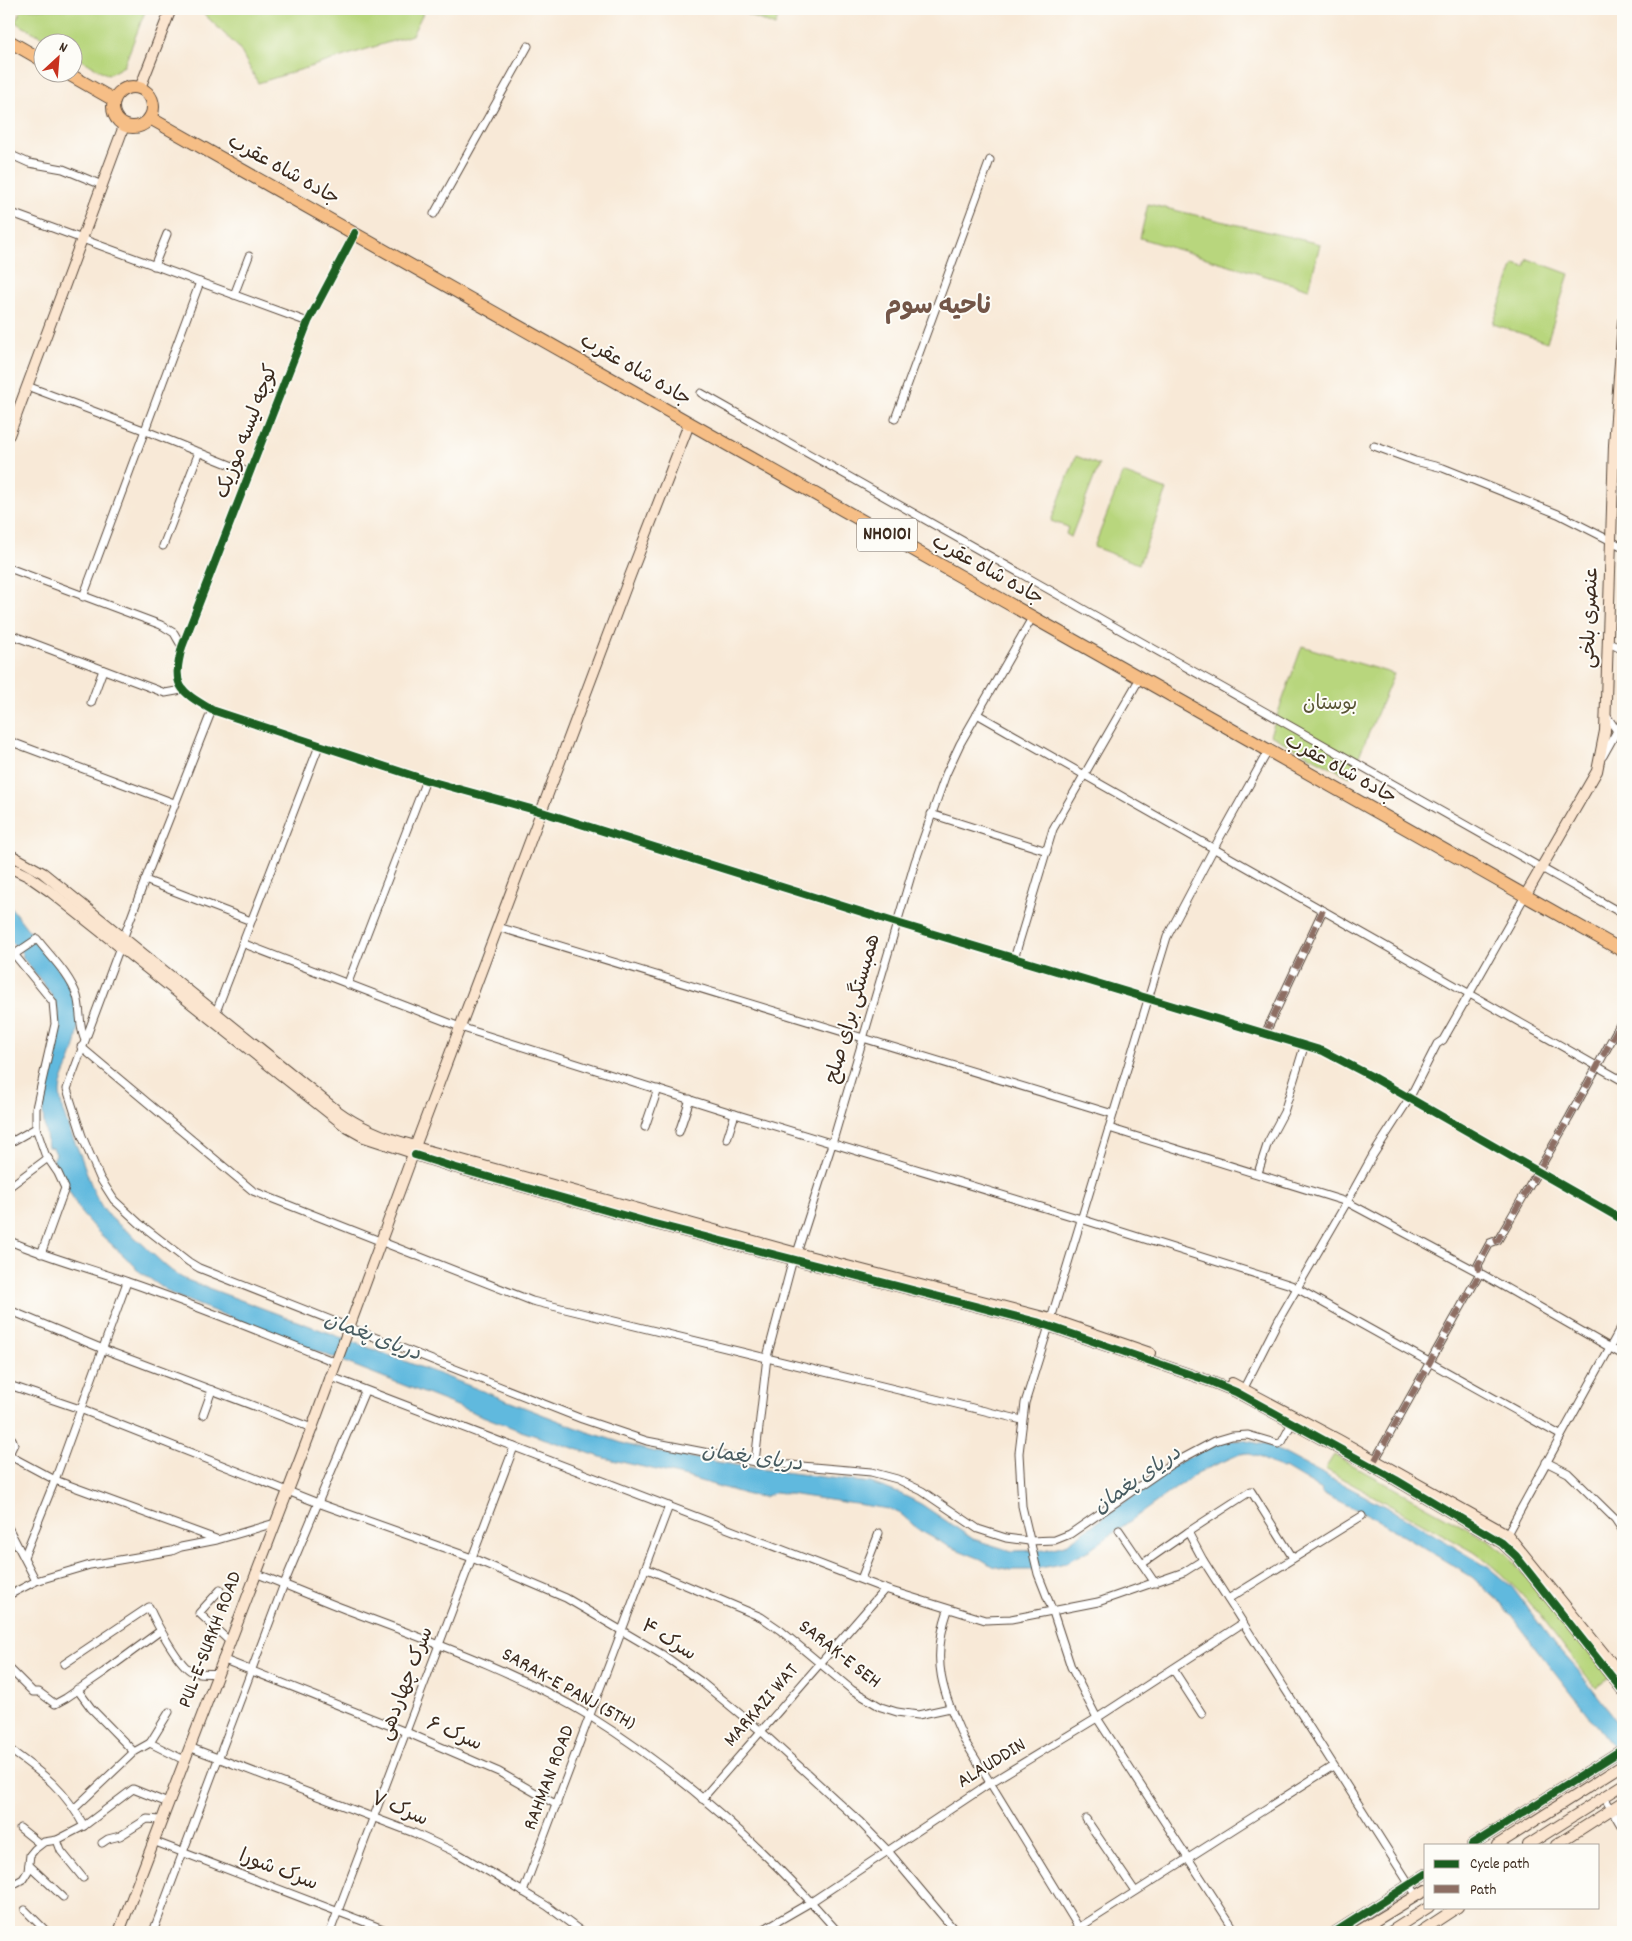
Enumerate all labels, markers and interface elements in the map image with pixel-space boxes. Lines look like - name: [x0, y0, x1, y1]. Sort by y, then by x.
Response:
- north arrow: [32, 32, 82, 82]
- text: N: [55, 38, 70, 59]
- street label: جاده شاه عقرب: [222, 129, 344, 213]
- district label: ناحیه سوم: [885, 290, 991, 326]
- street label: جاده شاه عقرب: [574, 328, 696, 414]
- street label: کوچه لیسه موزیک: [210, 361, 286, 503]
- road number: NH0101: [857, 518, 917, 552]
- street label: جاده شاه عقرب: [926, 529, 1048, 613]
- street label: عنصری بلخی: [1575, 567, 1607, 669]
- park label: بوستان: [1303, 691, 1357, 719]
- street label: جاده شاه عقرب: [1279, 728, 1401, 812]
- street label: همبستگی برای صلح: [819, 931, 889, 1087]
- water label: دریای پغمان: [319, 1306, 425, 1370]
- water label: دریای پغمان: [700, 1437, 804, 1481]
- water label: دریای پغمان: [1088, 1440, 1188, 1522]
- street label: PUL-E-SURKH ROAD: [172, 1568, 250, 1712]
- street label: سرک ۴: [635, 1613, 701, 1669]
- street label: SARAK-E SEH: [792, 1614, 886, 1696]
- street label: سرک چهاردهی: [372, 1623, 442, 1745]
- street label: SARAK-E PANJ (5TH): [496, 1642, 640, 1738]
- street label: MARKAZI WAT: [718, 1658, 806, 1754]
- street label: سرک ۶: [422, 1711, 486, 1759]
- street label: RAHMAN ROAD: [517, 1721, 583, 1835]
- street label: ALAUDDIN: [952, 1732, 1032, 1796]
- street label: سرک ۷: [366, 1785, 432, 1835]
- street label: سرک شورا: [234, 1843, 322, 1899]
- legend: [1424, 1844, 1600, 1908]
- text: Cycle path: [1470, 1854, 1530, 1876]
- text: Path: [1470, 1880, 1496, 1902]

